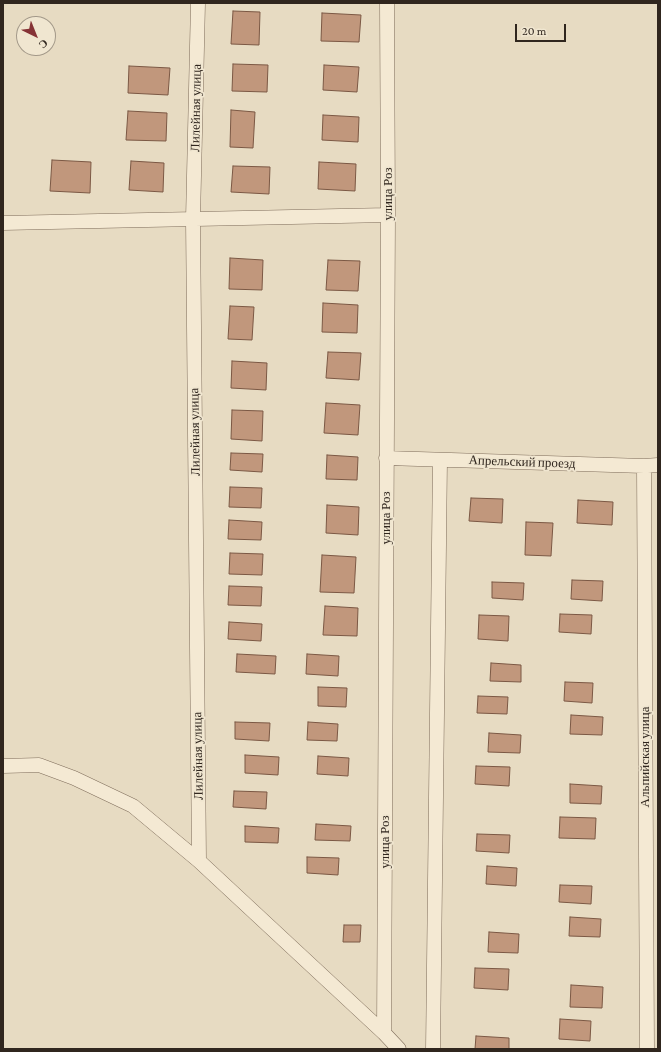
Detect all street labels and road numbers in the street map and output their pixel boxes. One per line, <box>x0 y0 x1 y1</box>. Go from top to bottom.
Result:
street label: Лилейная улица <box>187 64 205 152</box>
street label: улица Роз <box>380 167 396 221</box>
street label: Лилейная улица <box>186 388 204 476</box>
street label: Апрельский проезд <box>468 452 576 472</box>
street label: улица Роз <box>378 491 394 545</box>
street label: Альпийская улица <box>637 707 653 807</box>
street label: Лилейная улица <box>189 712 207 800</box>
street label: улица Роз <box>377 815 393 869</box>

